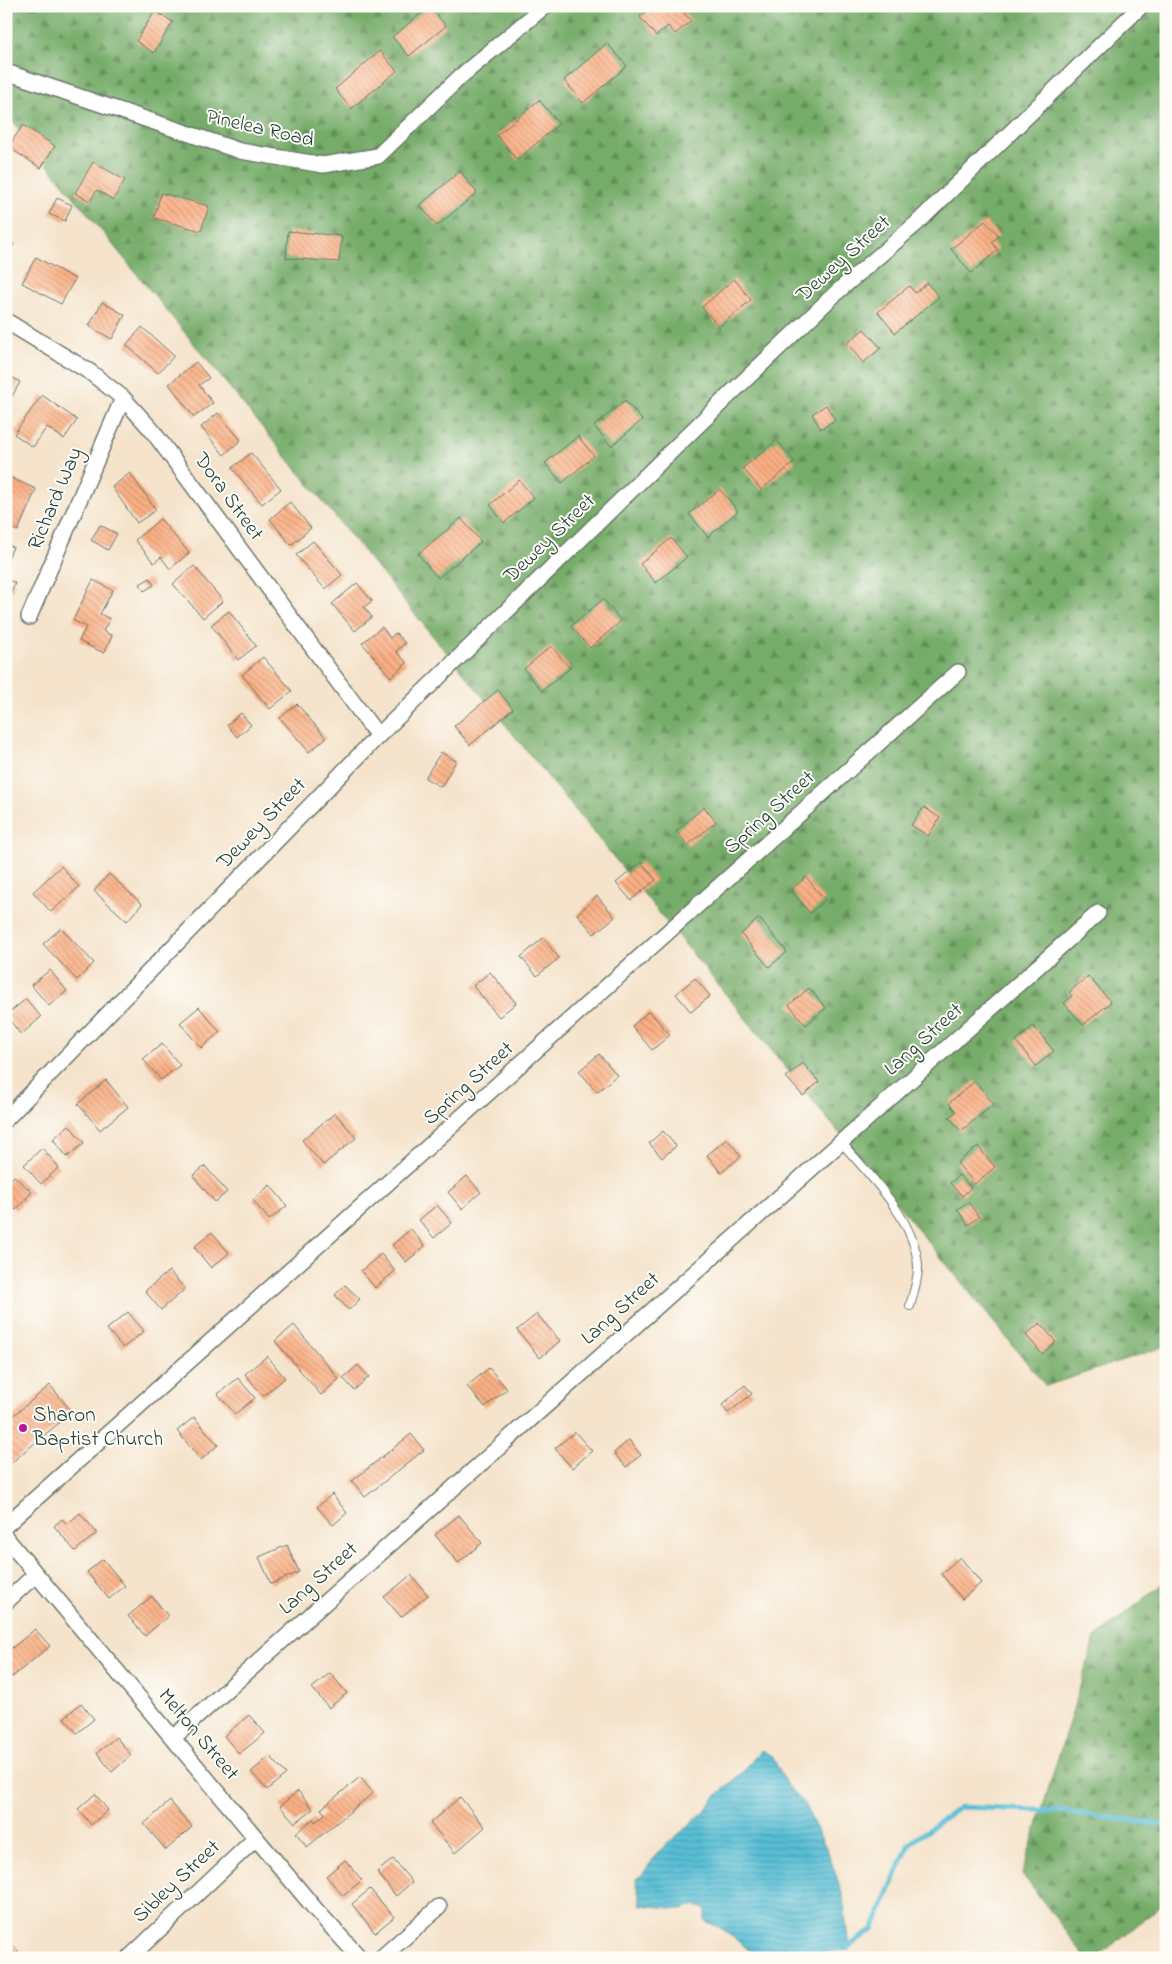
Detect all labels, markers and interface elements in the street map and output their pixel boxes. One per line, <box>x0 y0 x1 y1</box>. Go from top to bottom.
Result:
street label: Pinelea Road <box>203 102 317 156</box>
street label: Dewey Street <box>789 208 899 312</box>
street label: Richard Way <box>21 443 93 556</box>
street label: Dora Street <box>185 446 270 547</box>
street label: Dewey Street <box>496 487 604 593</box>
street label: Spring Street <box>718 764 823 863</box>
street label: Dewey Street <box>210 771 315 879</box>
street label: Lang Street <box>878 996 971 1085</box>
street label: Spring Street <box>417 1035 522 1134</box>
street label: Lang Street <box>575 1265 668 1354</box>
place label: Sharon Baptist Church <box>32 1401 163 1455</box>
marker: Sharon Baptist Church <box>17 1422 29 1434</box>
street label: Lang Street <box>273 1535 366 1624</box>
street label: Melton Street <box>150 1682 246 1788</box>
street label: Sibley Street <box>126 1833 229 1932</box>

